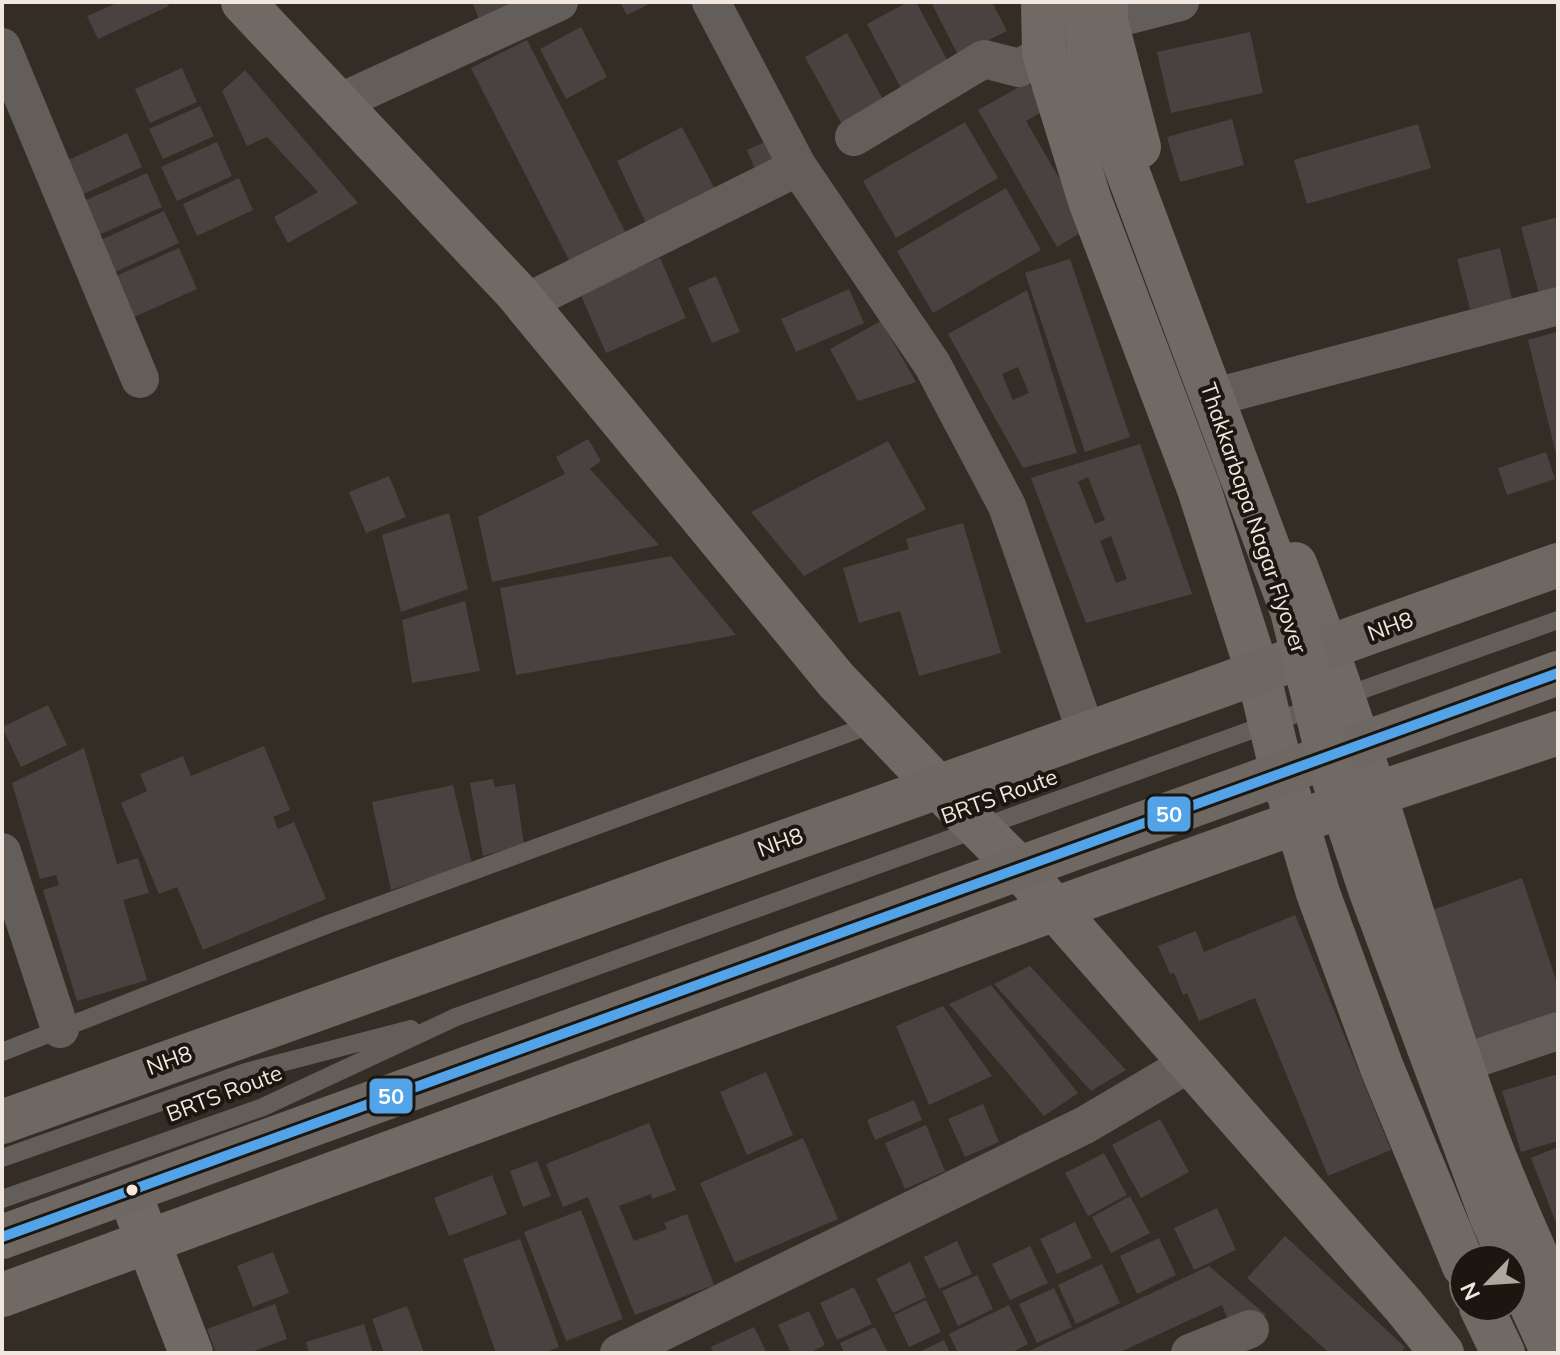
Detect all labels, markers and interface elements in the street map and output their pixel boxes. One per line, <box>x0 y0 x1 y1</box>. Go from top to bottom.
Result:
street label: Thakkarbapa Nagar Flyover <box>1194 379 1314 657</box>
street label: NH8 <box>1363 605 1417 647</box>
street label: BRTS Route <box>937 762 1061 830</box>
line badge: 50 <box>1146 795 1192 833</box>
text: 50 <box>1156 800 1182 828</box>
street label: NH8 <box>753 821 807 863</box>
street label: NH8 <box>142 1039 196 1081</box>
street label: BRTS Route <box>162 1058 286 1128</box>
line badge: 50 <box>368 1077 414 1115</box>
text: 50 <box>378 1082 404 1110</box>
unlabelled marker <box>124 1182 140 1198</box>
north arrow <box>1448 1243 1528 1323</box>
text: N <box>1454 1278 1486 1305</box>

